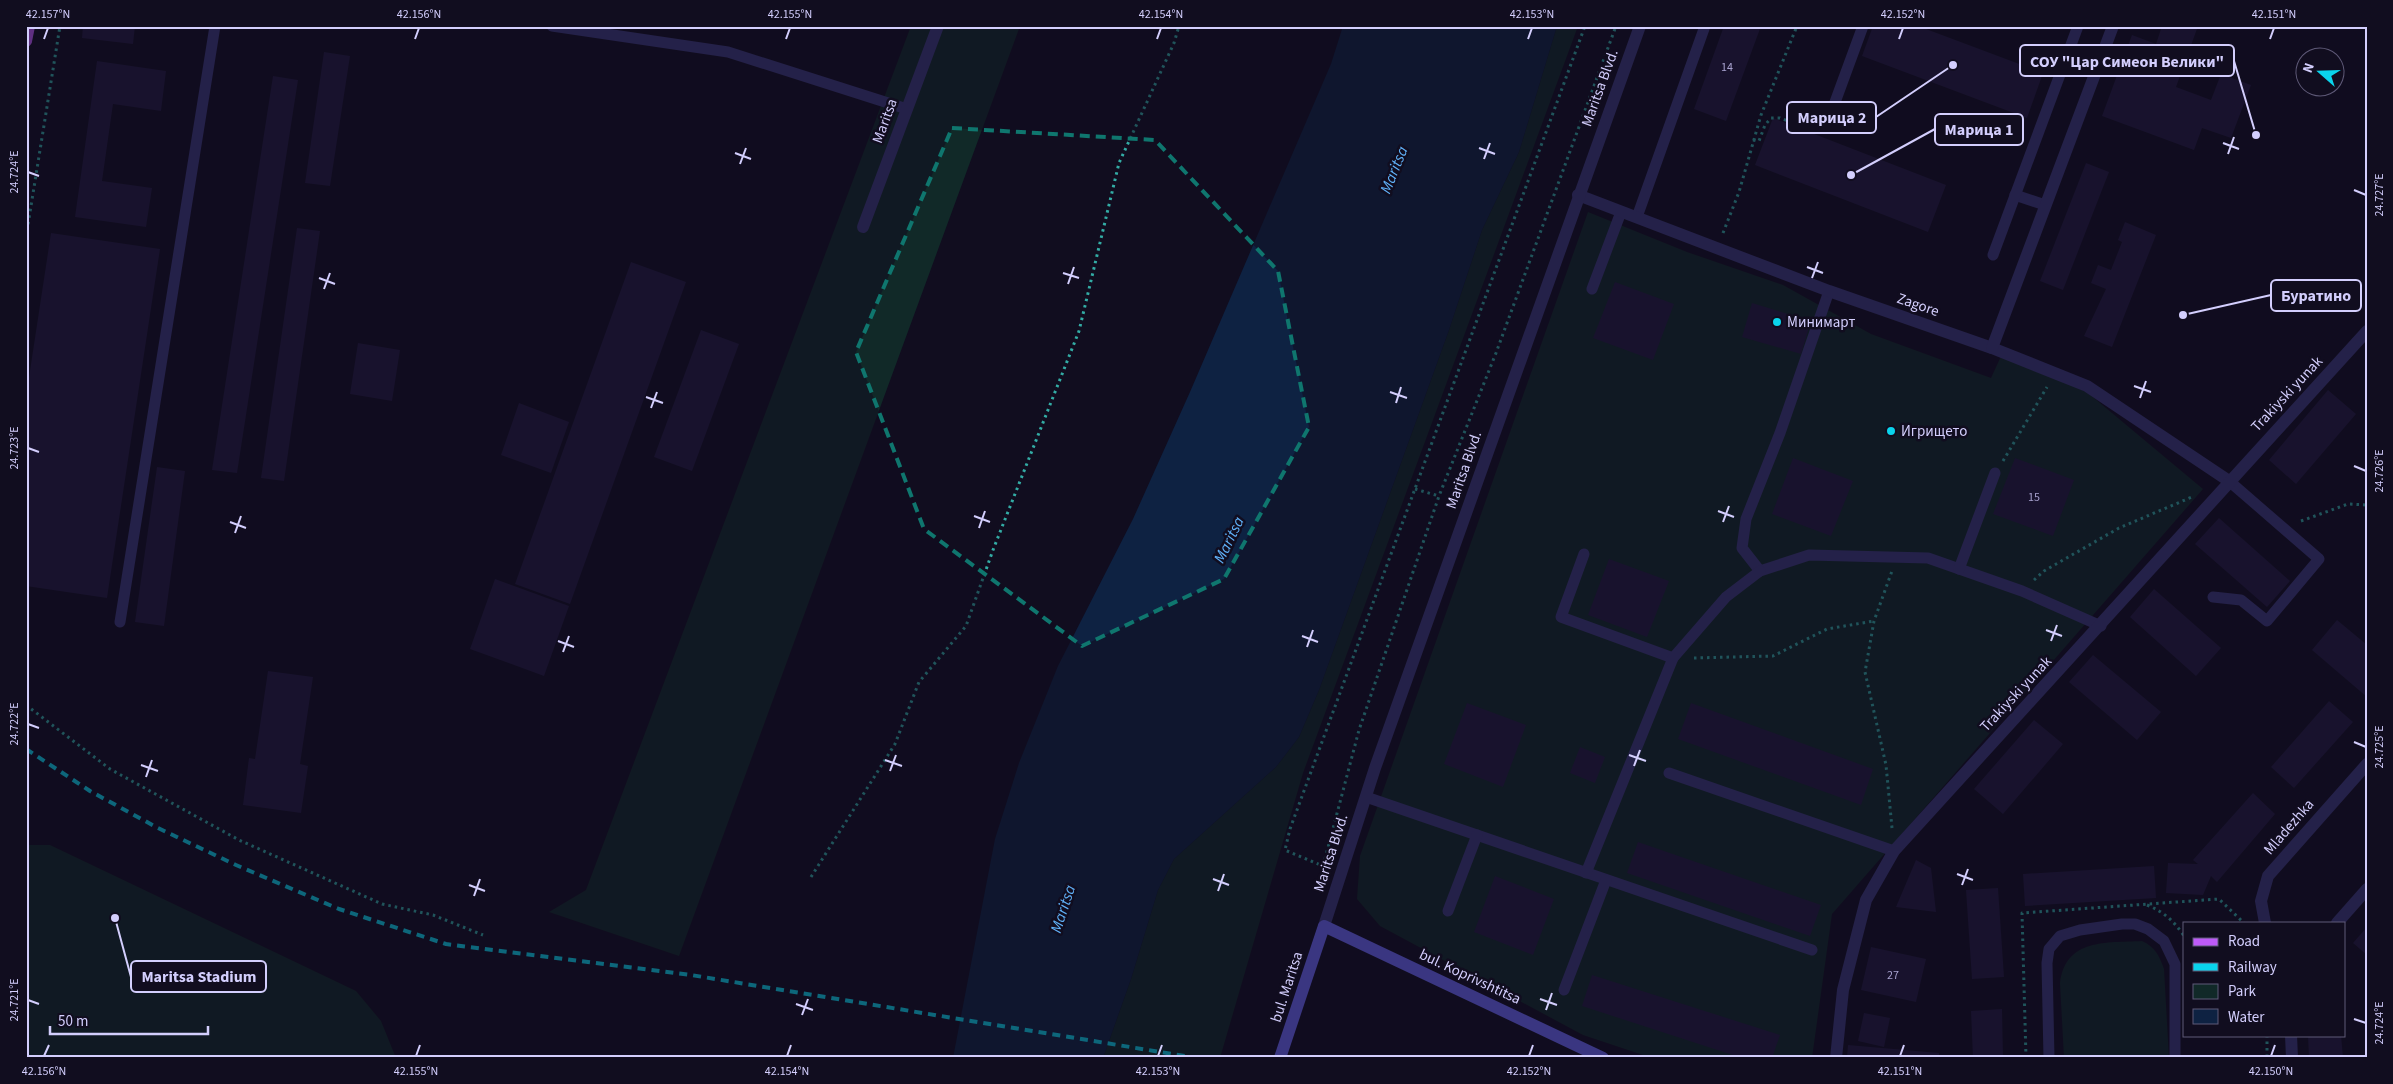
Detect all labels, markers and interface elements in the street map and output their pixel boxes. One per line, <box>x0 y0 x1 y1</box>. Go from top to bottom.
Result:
text: 42.157°N <box>26 6 70 23</box>
text: 42.156°N <box>397 6 441 23</box>
text: 42.155°N <box>768 6 812 23</box>
text: 42.154°N <box>1139 6 1183 23</box>
text: 42.153°N <box>1510 6 1554 23</box>
text: 42.152°N <box>1881 6 1925 23</box>
text: 42.151°N <box>2252 6 2296 23</box>
callout: СОУ "Цар Симеон Велики" <box>2020 45 2234 76</box>
street label: Maritsa Blvd. <box>1576 46 1624 130</box>
north arrow <box>2296 48 2346 98</box>
text: СОУ "Цар Симеон Велики" <box>2030 51 2224 73</box>
house number: 14 <box>1721 59 1733 76</box>
text: N <box>2298 60 2320 76</box>
street label: Maritsa <box>867 96 903 146</box>
callout: Марица 2 <box>1787 102 1876 133</box>
text: Марица 2 <box>1798 107 1866 129</box>
callout: Марица 1 <box>1935 114 2023 145</box>
text: Марица 1 <box>1945 119 2013 141</box>
water label: Maritsa <box>1375 143 1414 197</box>
text: 24.724°E <box>6 150 23 194</box>
text: 24.727°E <box>2371 173 2388 217</box>
callout: Буратино <box>2271 280 2361 311</box>
text: Буратино <box>2281 285 2351 307</box>
street label: Zagore <box>1894 288 1942 322</box>
place label: Минимарт <box>1787 312 1855 333</box>
marker: Минимарт <box>1771 316 1783 328</box>
street label: Trakiyski yunak <box>2246 351 2328 437</box>
place label: Игрището <box>1901 421 1967 442</box>
marker: Игрището <box>1885 425 1897 437</box>
text: 24.723°E <box>6 426 23 470</box>
street label: Maritsa Blvd. <box>1441 428 1487 512</box>
text: 24.726°E <box>2371 449 2388 493</box>
house number: 15 <box>2028 489 2040 506</box>
water label: Maritsa <box>1208 513 1250 567</box>
street label: Trakiyski yunak <box>1975 651 2057 737</box>
text: 24.722°E <box>6 702 23 746</box>
text: 24.725°E <box>2371 725 2388 769</box>
street label: Mladezhka <box>2259 795 2319 859</box>
street label: Maritsa Blvd. <box>1309 811 1353 895</box>
water label: Maritsa <box>1045 882 1081 936</box>
legend <box>2183 922 2346 1036</box>
text: Road <box>2228 931 2260 952</box>
street label: bul. Koprivshtitsa <box>1416 944 1524 1010</box>
street label: bul. Maritsa <box>1266 949 1308 1025</box>
text: Railway <box>2228 957 2277 978</box>
callout: Maritsa Stadium <box>131 961 266 992</box>
text: Maritsa Stadium <box>141 966 257 988</box>
house number: 27 <box>1887 967 1899 984</box>
text: 24.721°E <box>6 978 23 1022</box>
text: Park <box>2228 981 2257 1002</box>
text: 24.724°E <box>2371 1001 2388 1045</box>
scale bar <box>50 1004 208 1036</box>
text: Water <box>2228 1007 2265 1028</box>
text: 50 m <box>58 1011 88 1032</box>
text: 42.156°N <box>22 1063 66 1080</box>
text: 42.155°N <box>394 1063 438 1080</box>
text: 42.154°N <box>765 1063 809 1080</box>
text: 42.153°N <box>1136 1063 1180 1080</box>
text: 42.152°N <box>1507 1063 1551 1080</box>
text: 42.151°N <box>1878 1063 1922 1080</box>
text: 42.150°N <box>2249 1063 2293 1080</box>

